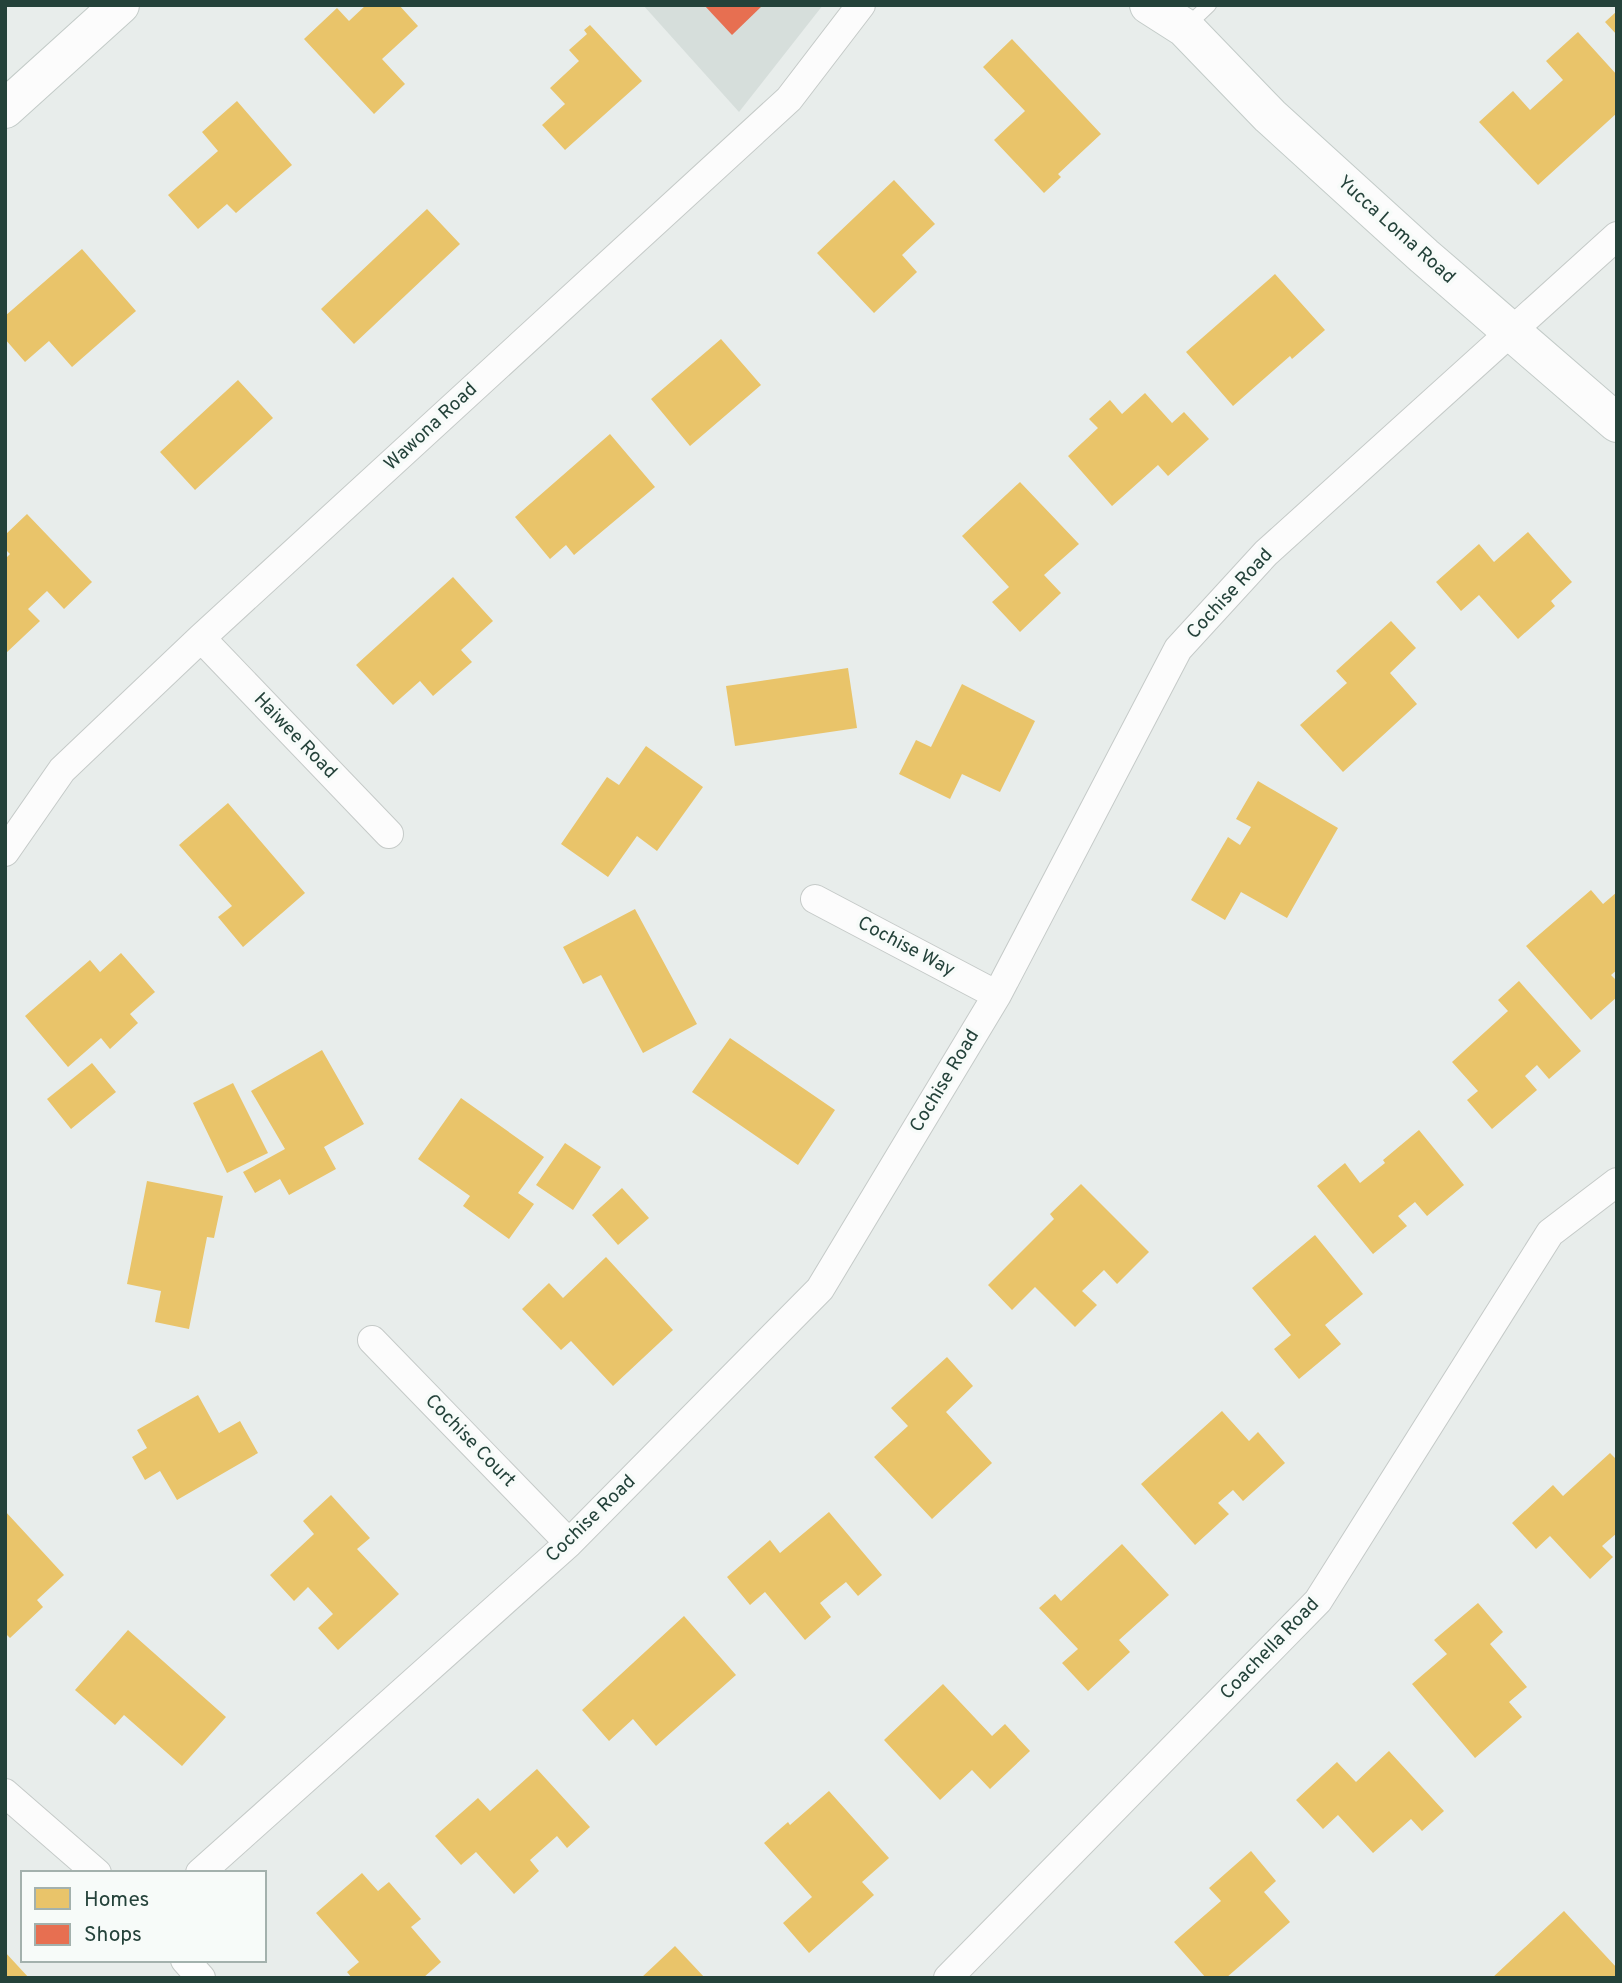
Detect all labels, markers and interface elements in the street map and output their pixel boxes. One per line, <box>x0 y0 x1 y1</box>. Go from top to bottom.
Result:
street label: Yucca Loma Road <box>1332 171 1460 289</box>
street label: Wawona Road <box>380 378 482 476</box>
street label: Cochise Road <box>1182 544 1278 644</box>
street label: Haiwee Road <box>248 688 342 784</box>
street label: Cochise Way <box>853 911 959 983</box>
street label: Cochise Road <box>905 1025 985 1137</box>
street label: Cochise Court <box>420 1389 520 1493</box>
street label: Cochise Road <box>541 1470 641 1568</box>
street label: Coachella Road <box>1215 1593 1325 1705</box>
legend <box>21 1871 266 1962</box>
text: Homes <box>84 1887 149 1914</box>
text: Shops <box>84 1922 142 1949</box>

